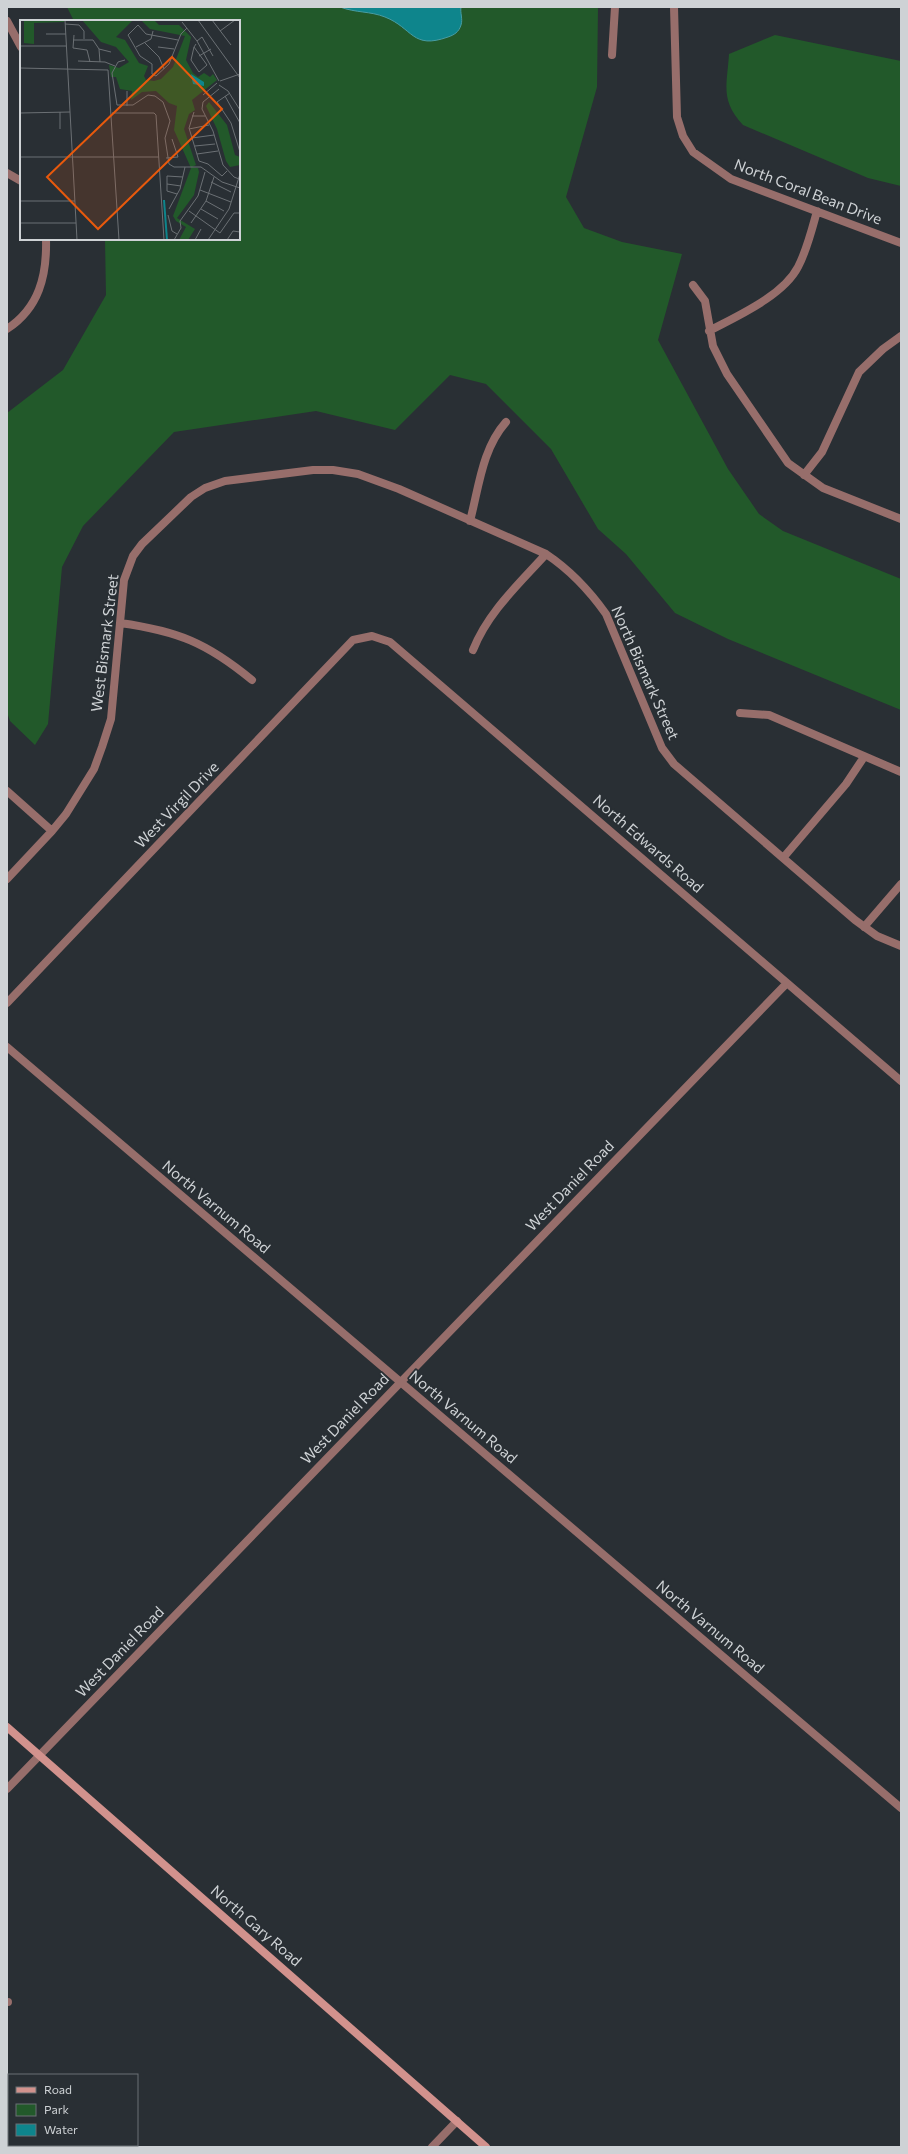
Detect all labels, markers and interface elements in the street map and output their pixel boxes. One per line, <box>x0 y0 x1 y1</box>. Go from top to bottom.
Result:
inset map <box>20 20 240 240</box>
street label: North Coral Bean Drive <box>732 155 885 228</box>
street label: West Bismark Street <box>87 573 121 713</box>
street label: North Bismark Street <box>608 603 684 742</box>
street label: West Virgil Drive <box>131 757 222 851</box>
street label: North Edwards Road <box>590 790 707 896</box>
street label: West Daniel Road <box>521 1136 617 1234</box>
street label: North Varnum Road <box>159 1156 274 1257</box>
street label: North Varnum Road <box>406 1366 521 1467</box>
street label: West Daniel Road <box>296 1369 392 1467</box>
street label: North Varnum Road <box>653 1576 768 1677</box>
street label: West Daniel Road <box>71 1602 167 1700</box>
street label: North Gary Road <box>208 1881 306 1970</box>
legend <box>8 2074 138 2146</box>
text: Road <box>44 2082 72 2096</box>
text: Park <box>44 2102 70 2116</box>
text: Water <box>44 2122 78 2136</box>

